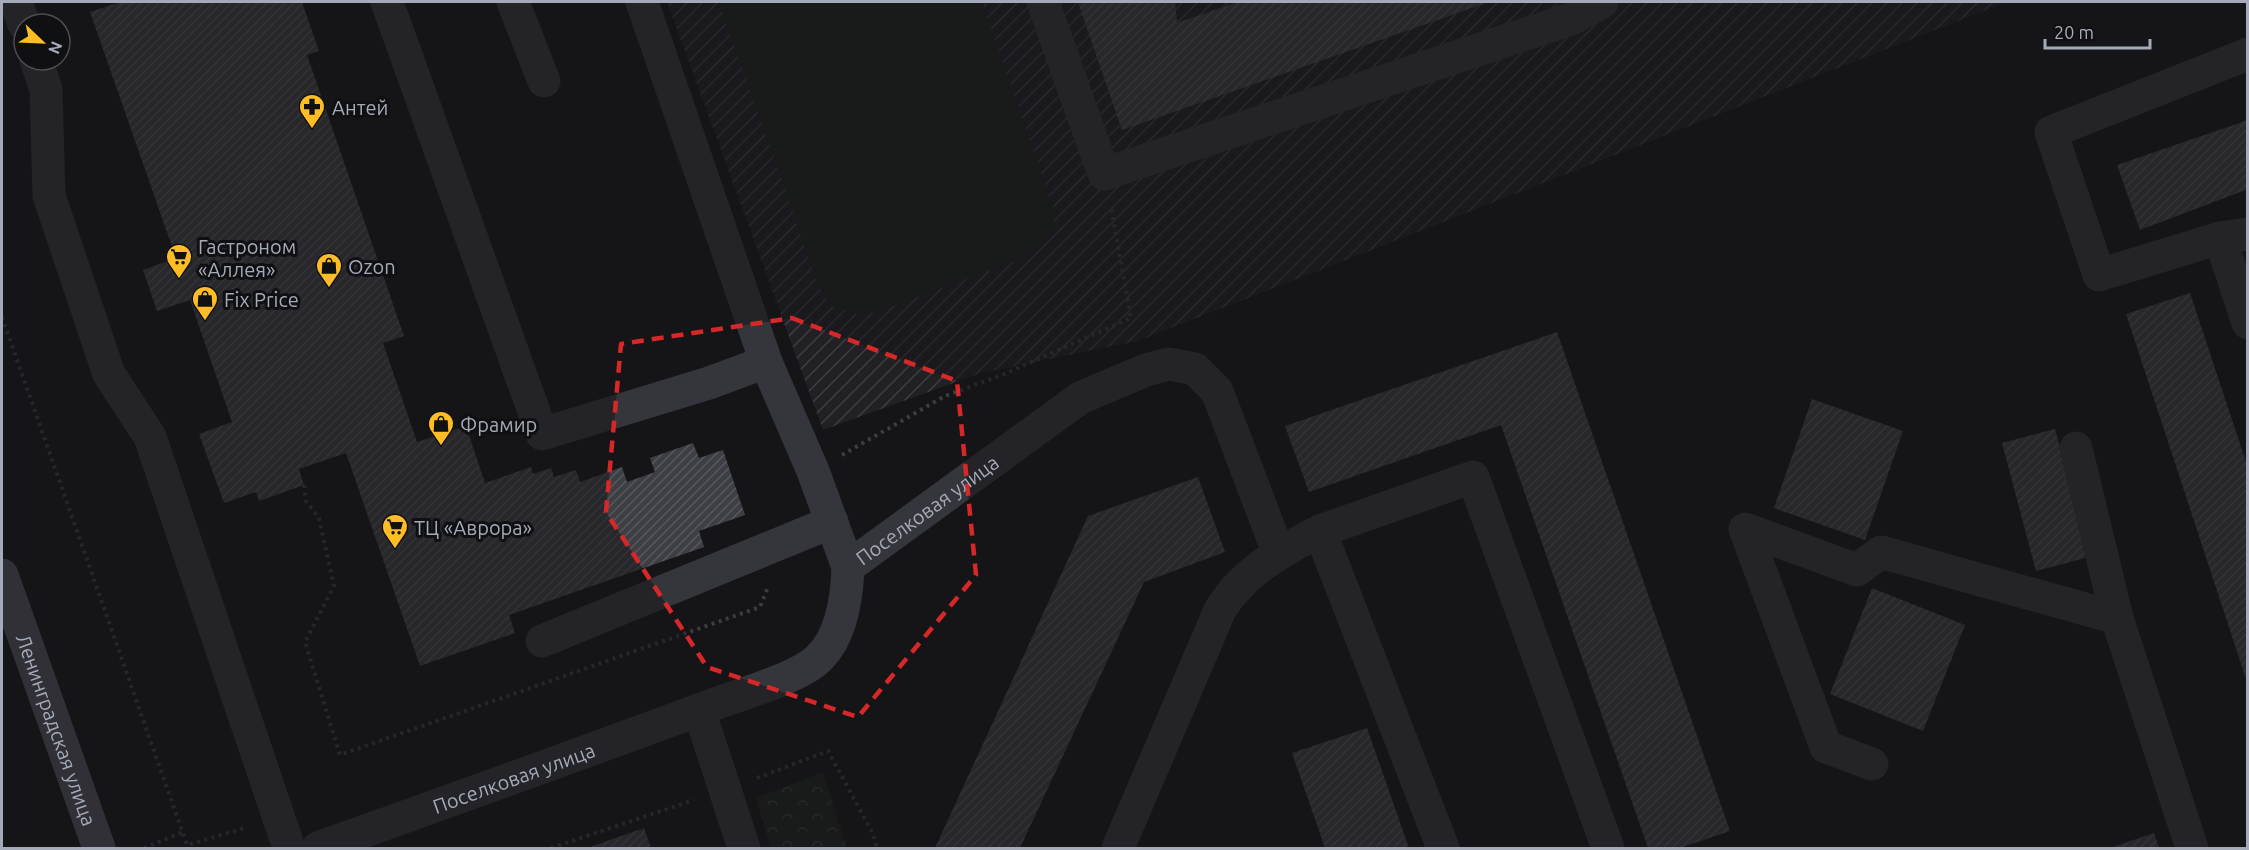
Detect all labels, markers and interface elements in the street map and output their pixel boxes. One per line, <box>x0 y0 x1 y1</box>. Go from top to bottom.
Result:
north arrow <box>12 12 72 72</box>
scale bar <box>2045 12 2150 50</box>
text: 20 m <box>2054 22 2094 42</box>
text: N <box>45 39 66 57</box>
pharmacy icon: Антей <box>297 92 327 130</box>
place label: Антей <box>332 96 388 119</box>
place label: Гастроном «Аллея» <box>198 235 296 281</box>
supermarket icon: Гастроном «Аллея» <box>164 242 194 280</box>
shop icon: Ozon <box>314 251 344 289</box>
place label: Ozon <box>348 255 396 278</box>
shop icon: Fix Price <box>190 284 220 322</box>
place label: Fix Price <box>224 288 299 311</box>
shop icon: Фрамир <box>426 409 456 447</box>
place label: Фрамир <box>460 413 537 436</box>
street label: Поселковая улица <box>851 450 1003 569</box>
supermarket icon: ТЦ «Аврора» <box>380 512 410 550</box>
place label: ТЦ «Аврора» <box>414 516 532 539</box>
street label: Ленинградская улица <box>12 631 102 829</box>
street label: Поселковая улица <box>429 738 598 817</box>

